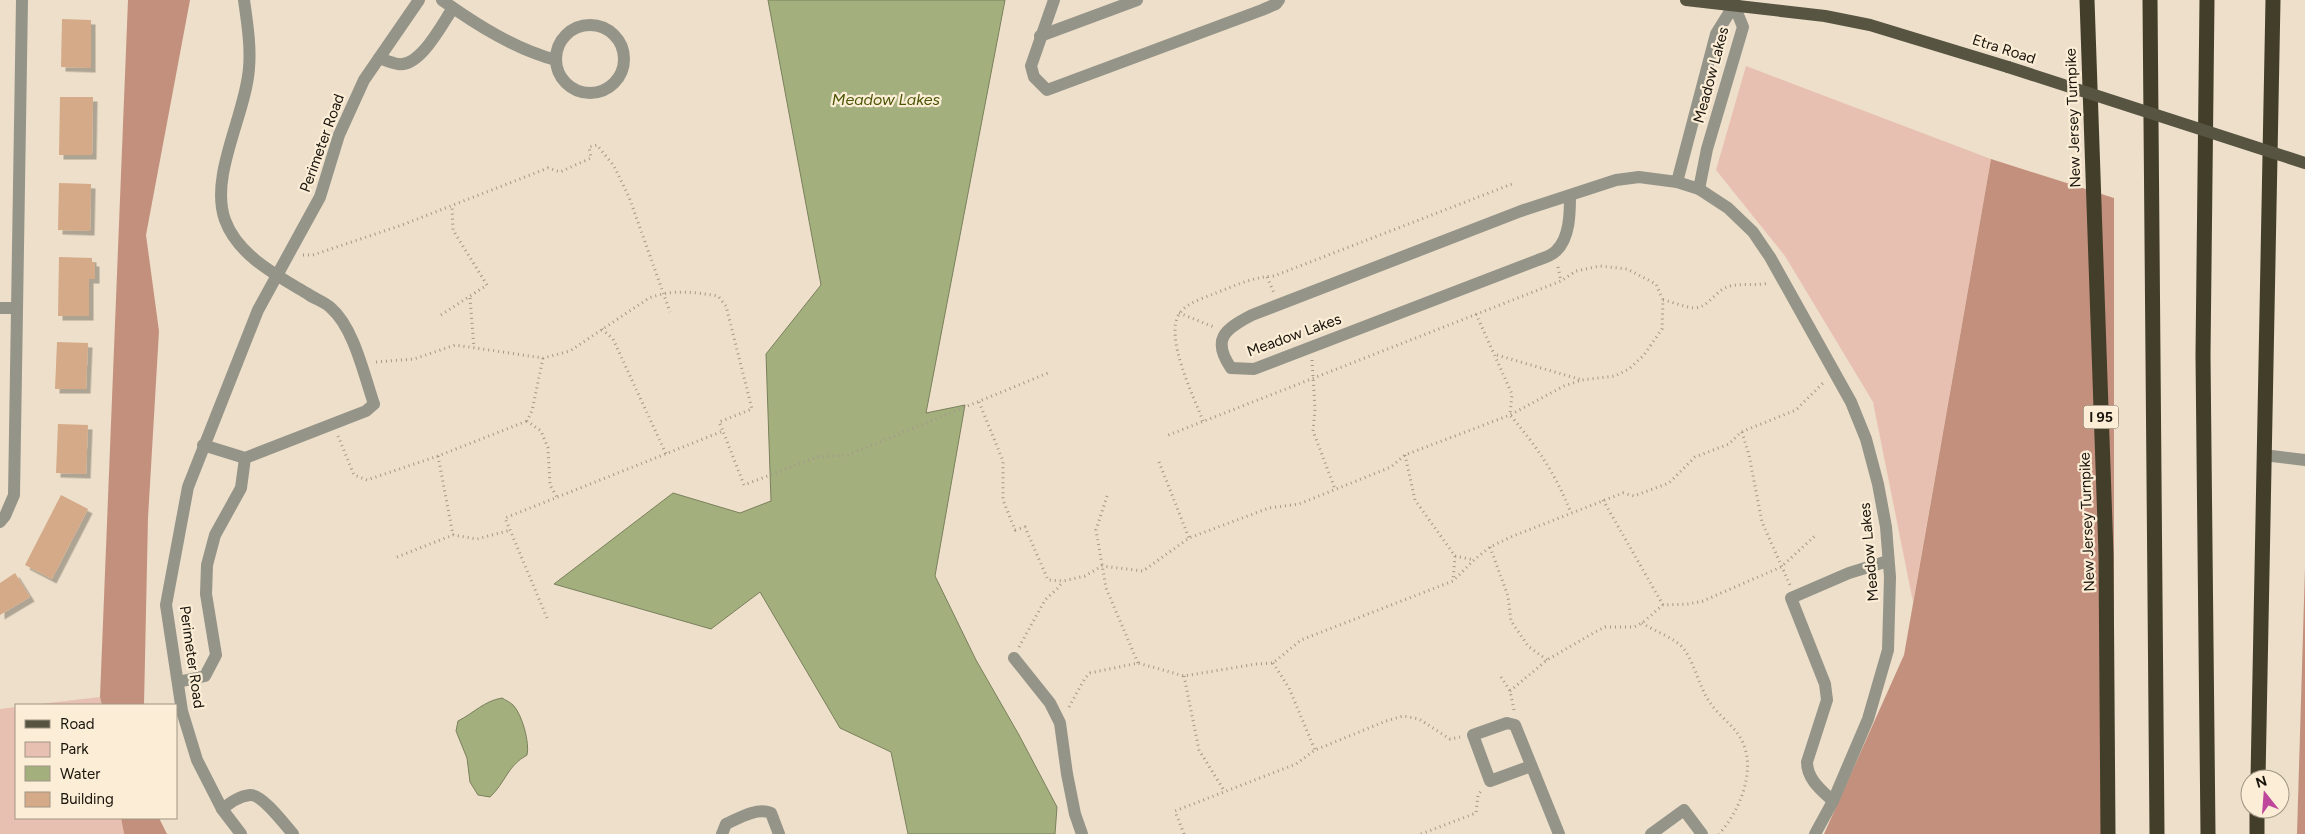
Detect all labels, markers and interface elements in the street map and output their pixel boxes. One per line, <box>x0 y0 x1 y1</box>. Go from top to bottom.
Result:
street label: Meadow Lakes <box>1689 25 1733 125</box>
street label: Etra Road <box>1970 30 2038 68</box>
street label: New Jersey Turnpike <box>2062 48 2084 188</box>
water label: Meadow Lakes <box>832 90 941 109</box>
street label: Perimeter Road <box>296 91 348 195</box>
street label: Meadow Lakes <box>1244 310 1344 360</box>
road number: I 95 <box>2084 406 2118 428</box>
street label: New Jersey Turnpike <box>2076 452 2098 592</box>
street label: Meadow Lakes <box>1856 502 1882 602</box>
street label: Perimeter Road <box>176 605 208 709</box>
legend <box>15 704 178 819</box>
text: Road <box>60 715 95 733</box>
text: Park <box>60 740 89 758</box>
text: Water <box>60 765 100 783</box>
north arrow <box>2240 769 2290 819</box>
text: N <box>2254 772 2269 792</box>
text: Building <box>60 790 114 808</box>

